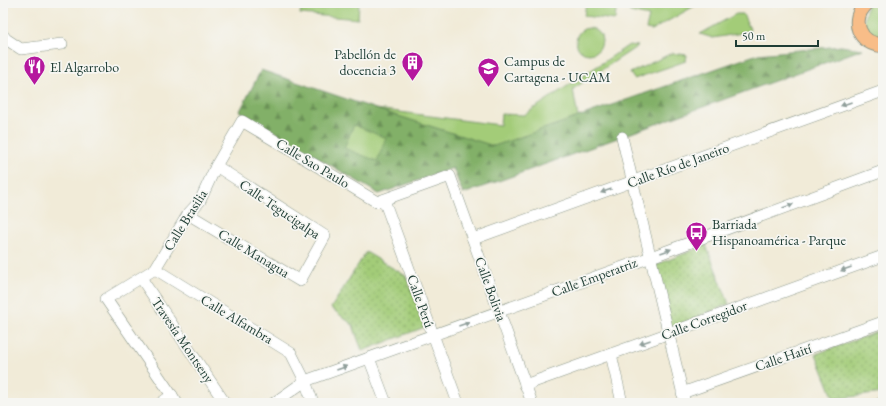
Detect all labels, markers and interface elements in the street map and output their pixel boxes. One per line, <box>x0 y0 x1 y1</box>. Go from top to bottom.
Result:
scale bar <box>736 22 818 48</box>
text: 50 m <box>742 28 766 44</box>
place label: Pabellón de docencia 3 <box>334 45 397 79</box>
building icon: Pabellón de docencia 3 <box>399 49 425 82</box>
place label: Campus de Cartagena - UCAM <box>504 52 611 86</box>
restaurant icon: El Algarrobo <box>21 54 47 87</box>
school or university icon: Campus de Cartagena - UCAM <box>475 56 501 89</box>
place label: El Algarrobo <box>50 58 119 76</box>
one-way arrow <box>840 102 852 108</box>
street label: Calle Sao Paulo <box>273 134 353 192</box>
street label: Calle Río de Janeiro <box>625 138 732 192</box>
street label: Calle Tegucigalpa <box>236 175 324 243</box>
street label: Calle Brasilia <box>159 185 211 254</box>
one-way arrow <box>599 189 611 195</box>
one-way arrow <box>782 203 794 209</box>
place label: Barriada Hispanoamérica - Parque <box>712 215 846 249</box>
bus stop icon: Barriada Hispanoamérica - Parque <box>684 219 710 252</box>
street label: Calle Managua <box>215 225 293 282</box>
one-way arrow <box>660 248 672 254</box>
street label: Calle Emperatriz <box>549 253 640 301</box>
street label: Calle Bolivia <box>471 254 511 324</box>
one-way arrow <box>840 266 852 272</box>
street label: Calle Perú <box>403 272 439 331</box>
street label: Calle Alfambra <box>197 290 277 348</box>
street label: Travesía Montseny <box>148 294 219 387</box>
street label: Calle Corregidor <box>658 296 750 344</box>
one-way arrow <box>459 320 471 326</box>
one-way arrow <box>639 339 651 345</box>
street label: Calle Haití <box>752 339 814 375</box>
one-way arrow <box>336 364 348 370</box>

